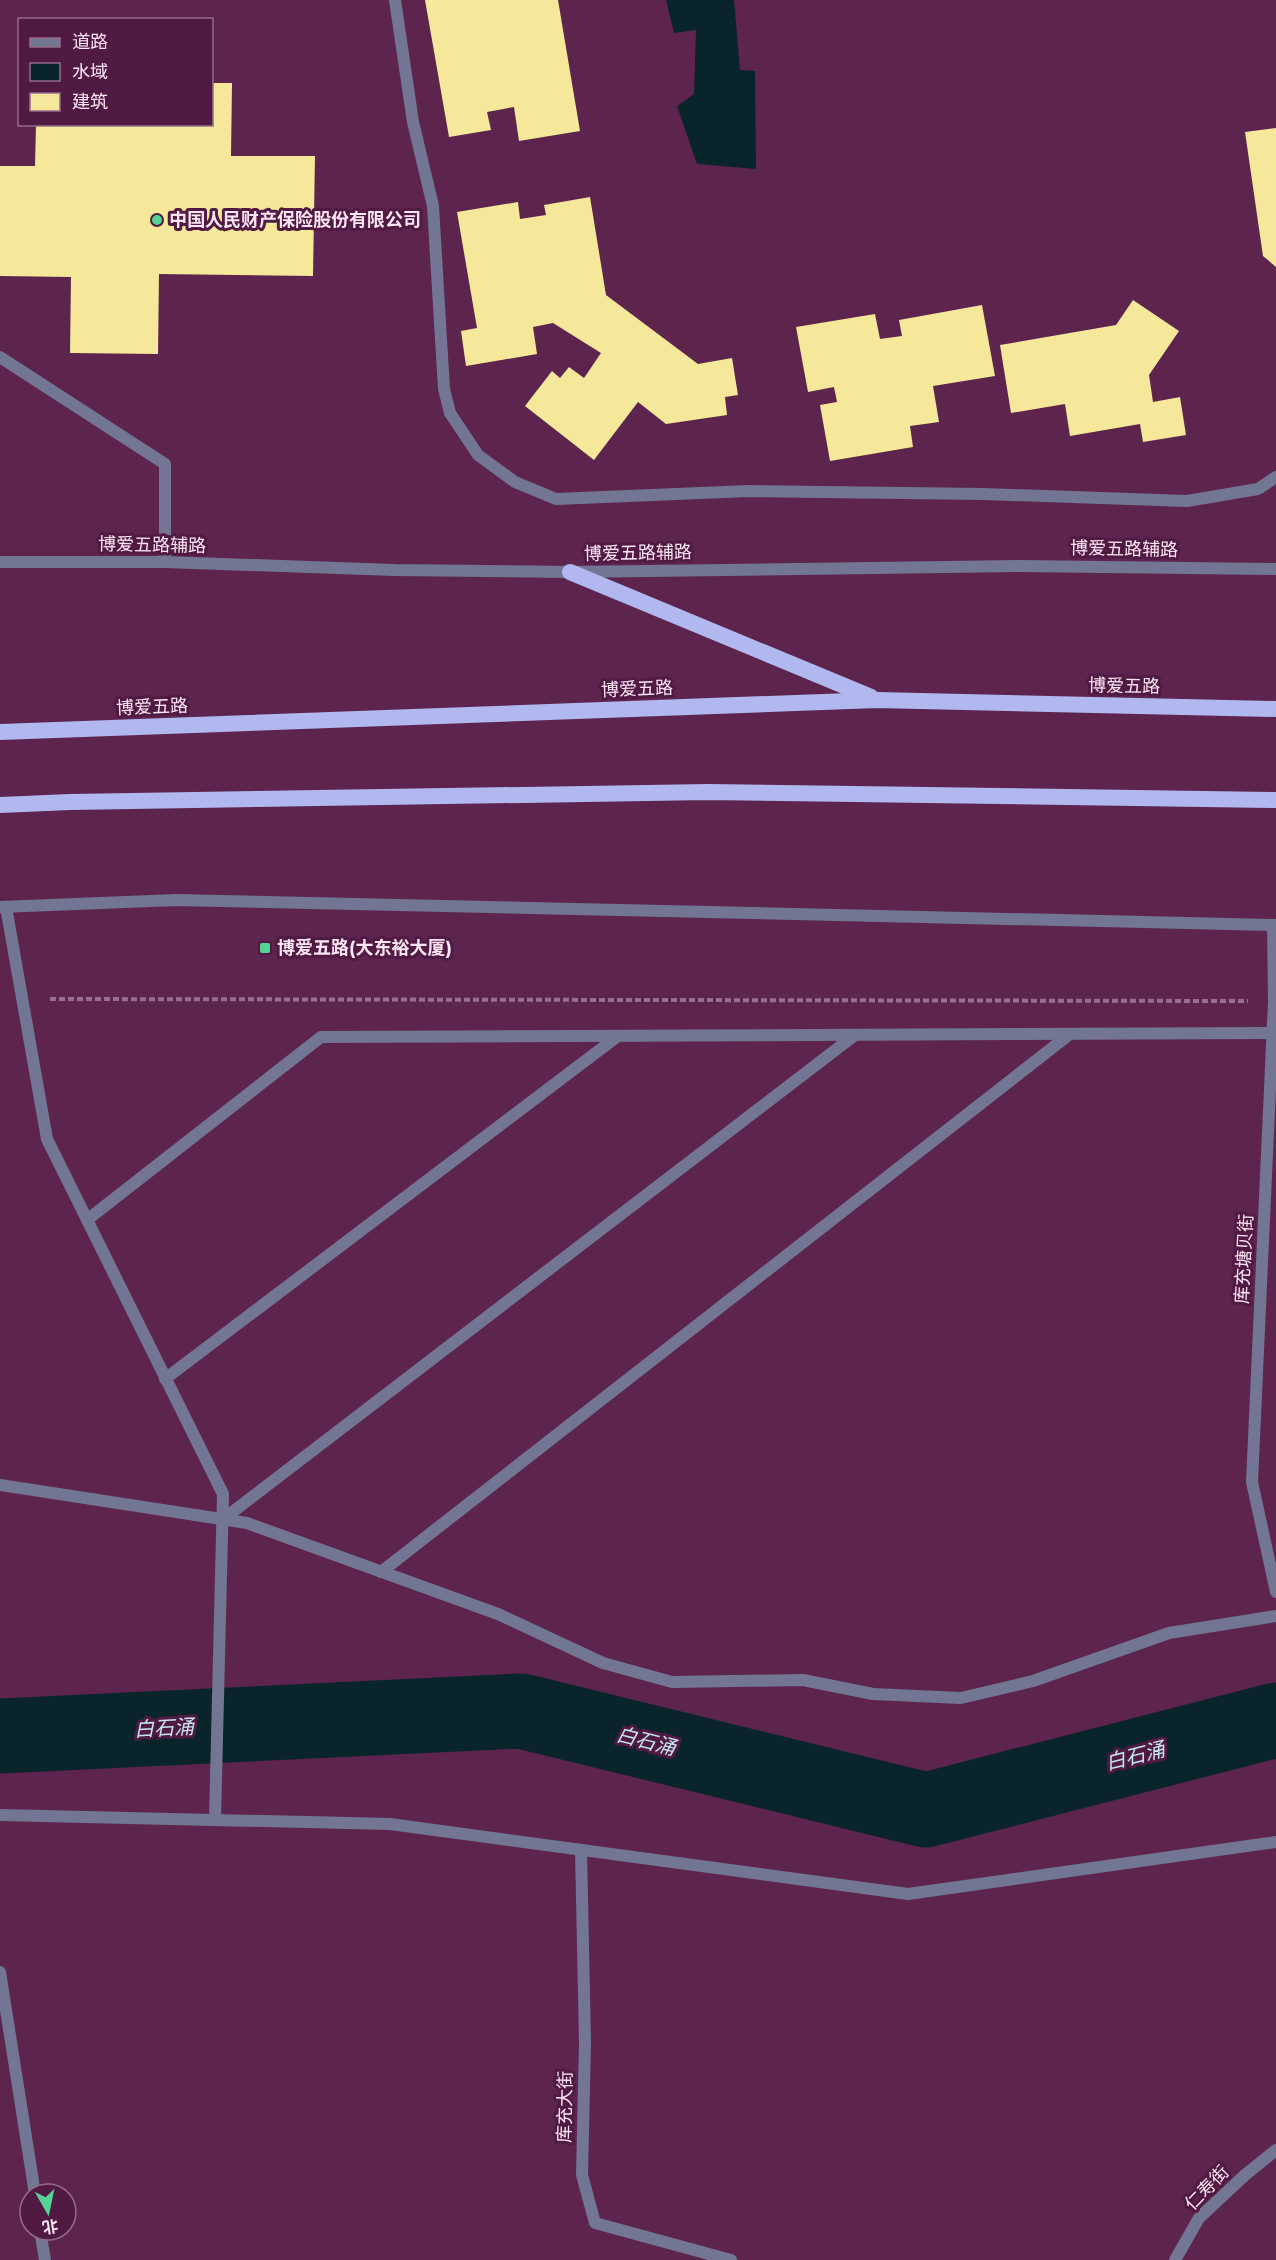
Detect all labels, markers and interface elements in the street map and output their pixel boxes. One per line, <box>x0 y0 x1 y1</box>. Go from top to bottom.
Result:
legend <box>18 18 213 126</box>
text: 道路 <box>72 31 108 53</box>
text: 水域 <box>72 61 108 83</box>
text: 建筑 <box>72 91 108 113</box>
place label: 中国人民财产保险股份有限公司 <box>169 209 421 231</box>
marker: 中国人民财产保险股份有限公司 <box>150 213 164 227</box>
street label: 博爱五路辅路 <box>98 533 206 557</box>
street label: 博爱五路辅路 <box>1070 537 1178 561</box>
street label: 博爱五路辅路 <box>584 541 692 565</box>
street label: 博爱五路 <box>1088 674 1160 698</box>
street label: 博爱五路 <box>601 677 673 701</box>
street label: 博爱五路 <box>116 695 188 719</box>
place label: 博爱五路(大东裕大厦) <box>277 937 452 959</box>
marker: 博爱五路(大东裕大厦) <box>258 941 272 955</box>
street label: 库充塘贝街 <box>1231 1213 1257 1305</box>
water label: 白石涌 <box>133 1714 197 1742</box>
water label: 白石涌 <box>614 1722 680 1760</box>
water label: 白石涌 <box>1103 1737 1169 1775</box>
street label: 库充大街 <box>553 2071 577 2143</box>
street label: 仁寿街 <box>1180 2161 1234 2215</box>
north arrow <box>18 2182 78 2242</box>
text: 北 <box>41 2216 60 2237</box>

